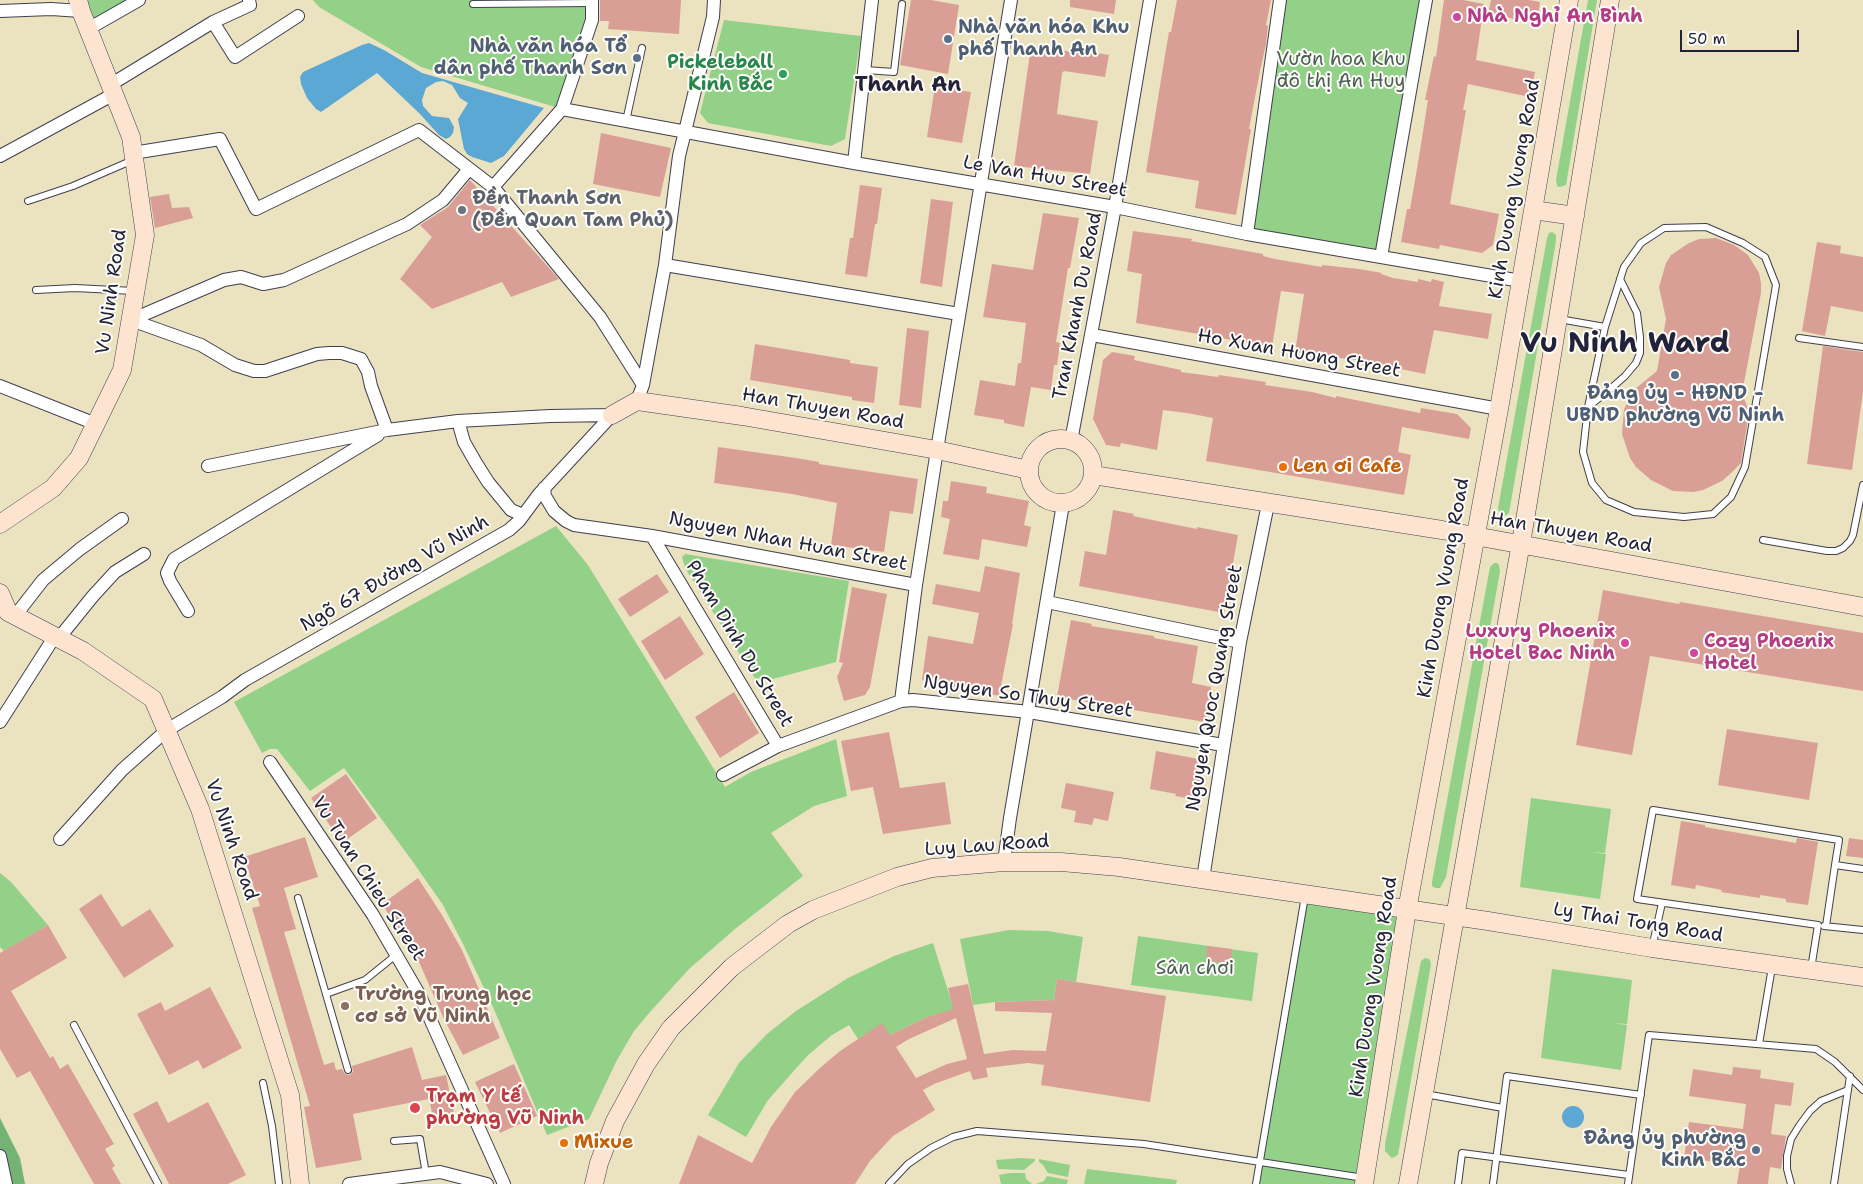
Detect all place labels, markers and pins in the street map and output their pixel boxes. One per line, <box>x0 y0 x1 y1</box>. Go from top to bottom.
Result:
place label: Nhà Nghỉ An Bình <box>1467 6 1643 28</box>
marker: Nhà Nghỉ An Bình <box>1451 11 1463 23</box>
place label: Nhà văn hóa Khu phố Thanh An <box>958 17 1129 61</box>
marker: Nhà văn hóa Khu phố Thanh An <box>942 33 954 45</box>
place label: Nhà văn hóa Tổ dân phố Thanh Sơn <box>434 36 627 80</box>
marker: Nhà văn hóa Tổ dân phố Thanh Sơn <box>631 52 643 64</box>
place label: Pickeleball Kinh Bắc <box>667 52 773 96</box>
marker: Pickeleball Kinh Bắc <box>777 68 789 80</box>
place label: Đền Thanh Sơn (Đền Quan Tam Phủ) <box>472 188 674 232</box>
marker: Đền Thanh Sơn (Đền Quan Tam Phủ) <box>456 204 468 216</box>
marker: Đảng ủy - HĐND - UBND phường Vũ Ninh <box>1669 369 1681 381</box>
place label: Đảng ủy - HĐND - UBND phường Vũ Ninh <box>1566 383 1784 427</box>
place label: Len ơi Cafe <box>1293 456 1402 478</box>
marker: Len ơi Cafe <box>1277 461 1289 473</box>
place label: Luxury Phoenix Hotel Bac Ninh <box>1465 621 1615 665</box>
place label: Cozy Phoenix Hotel <box>1704 631 1834 675</box>
marker: Luxury Phoenix Hotel Bac Ninh <box>1619 637 1631 649</box>
marker: Cozy Phoenix Hotel <box>1688 647 1700 659</box>
place label: Trường Trung học cơ sở Vũ Ninh <box>355 984 532 1028</box>
marker: Trường Trung học cơ sở Vũ Ninh <box>339 1000 351 1012</box>
place label: Trạm Y tế phường Vũ Ninh <box>426 1086 584 1130</box>
marker: Trạm Y tế phường Vũ Ninh <box>408 1101 422 1115</box>
place label: Đảng ủy phường Kinh Bắc <box>1583 1128 1746 1172</box>
place label: Mixue <box>574 1132 633 1154</box>
marker: Mixue <box>558 1137 570 1149</box>
marker: Đảng ủy phường Kinh Bắc <box>1750 1144 1762 1156</box>

